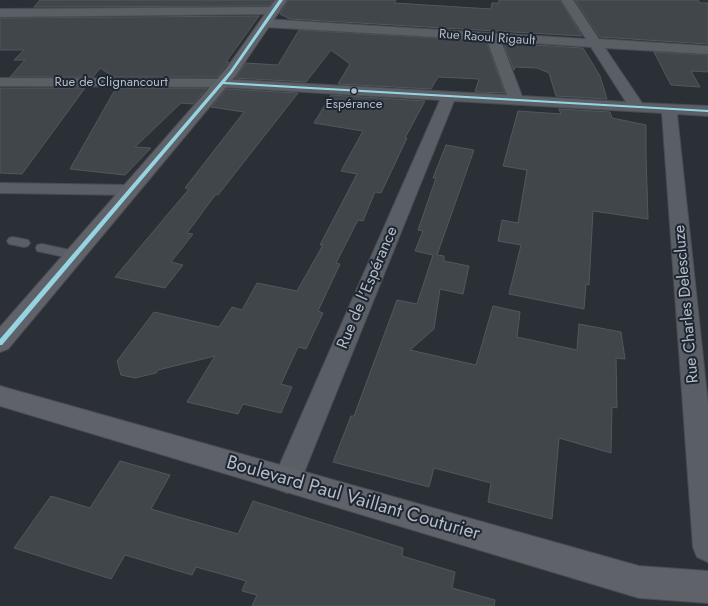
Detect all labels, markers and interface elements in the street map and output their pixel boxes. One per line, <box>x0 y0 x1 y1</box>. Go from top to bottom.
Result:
street label: Rue Raoul Rigault <box>438 27 536 49</box>
street label: Rue de Clignancourt <box>54 75 168 91</box>
marker: Espérance <box>349 86 359 96</box>
place label: Espérance <box>326 97 382 113</box>
street label: Rue de l'Espérance <box>334 224 402 352</box>
street label: Rue Charles Delescluze <box>671 224 703 384</box>
street label: Boulevard Paul Vaillant Couturier <box>224 452 482 546</box>

